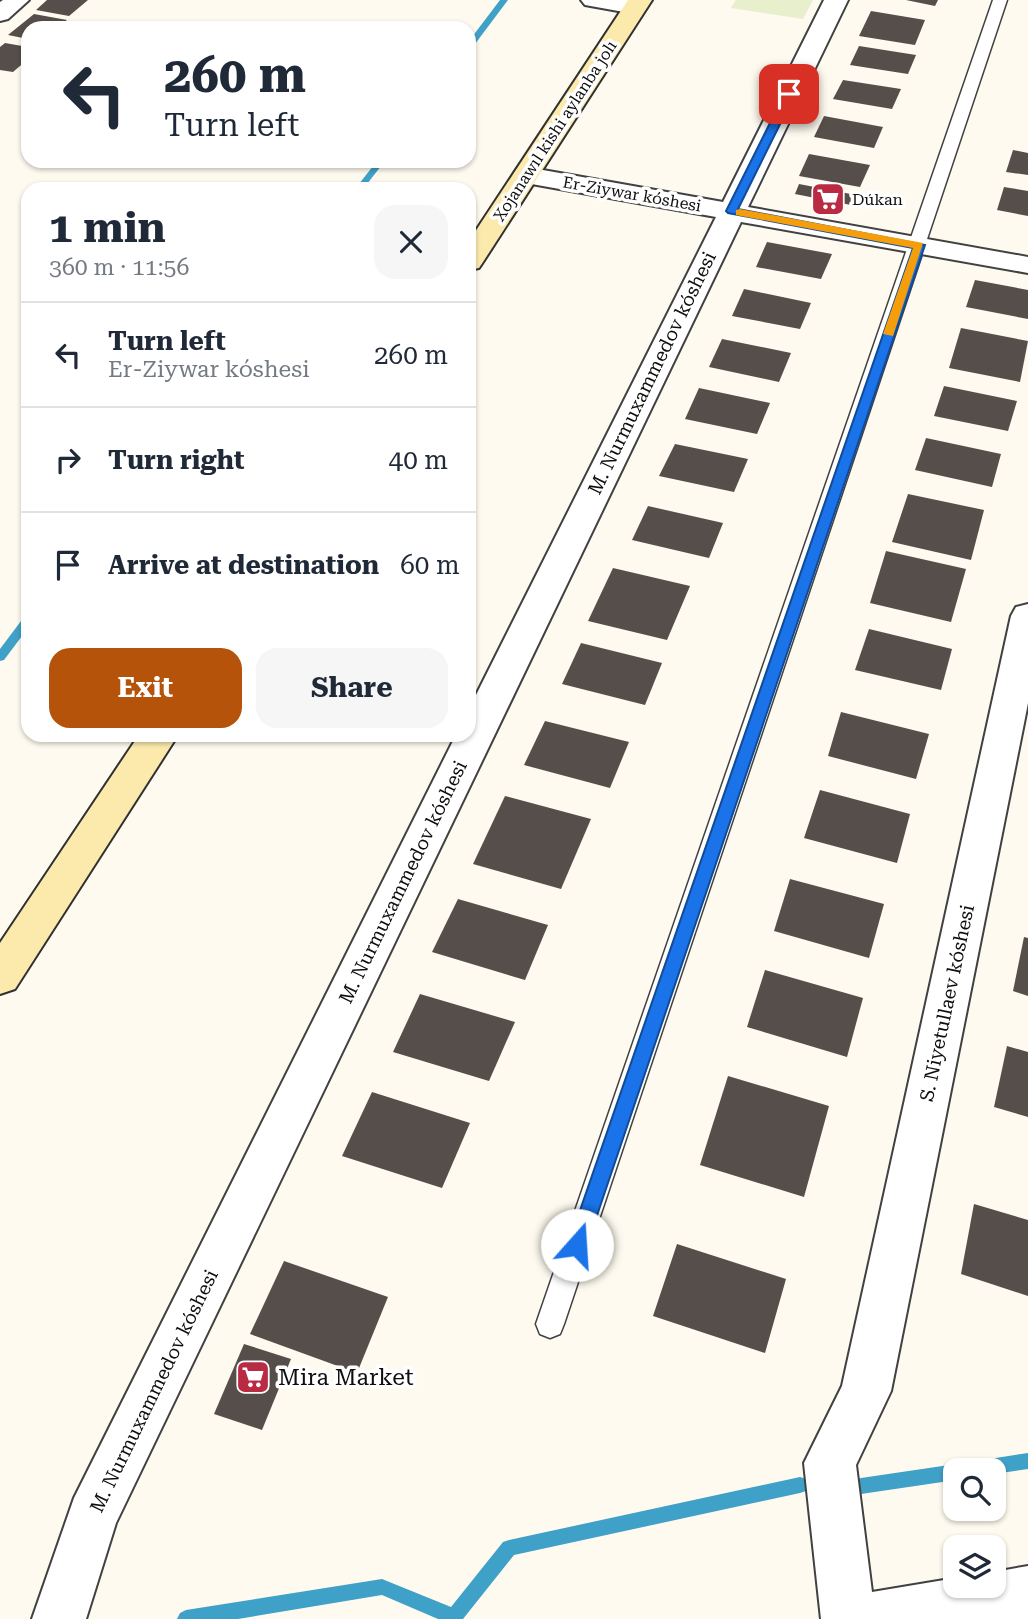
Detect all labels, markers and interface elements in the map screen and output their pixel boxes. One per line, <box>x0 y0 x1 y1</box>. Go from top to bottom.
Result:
street label: Xojanawıl kishi aylanba jolı <box>489 37 621 225</box>
text: 260 m <box>164 47 306 104</box>
icon: left <box>49 49 140 140</box>
pin <box>759 64 819 124</box>
icon: arrive <box>770 75 808 113</box>
text: Turn left <box>164 106 299 144</box>
street label: Er-Ziywar kóshesi <box>561 172 703 216</box>
supermarket icon: Dúkan <box>809 180 847 218</box>
place label: Dúkan <box>852 190 903 209</box>
text: 1 min <box>49 203 166 252</box>
button: close <box>374 205 448 279</box>
street label: M. Nurmuxammedov kóshesi <box>583 248 721 498</box>
text: 360 m · 11:56 <box>49 254 189 281</box>
text: Turn left <box>108 326 226 356</box>
icon: left <box>49 336 87 374</box>
text: 260 m <box>374 340 448 370</box>
text: Er-Ziywar kóshesi <box>108 356 309 383</box>
icon: right <box>49 441 87 479</box>
text: Turn right <box>108 445 244 475</box>
text: 40 m <box>389 445 448 475</box>
icon: arrive <box>49 546 87 584</box>
text: Arrive at destination <box>108 550 379 580</box>
text: 60 m <box>400 550 460 580</box>
button: Exit <box>49 648 242 728</box>
button: Share <box>256 648 448 728</box>
street label: M. Nurmuxammedov kóshesi <box>334 757 472 1007</box>
street label: S. Niyetullaev kóshesi <box>915 903 979 1103</box>
position arrow <box>540 1208 614 1282</box>
street label: M. Nurmuxammedov kóshesi <box>85 1266 223 1516</box>
supermarket icon: Mira Market <box>234 1358 272 1396</box>
place label: Mira Market <box>278 1364 414 1391</box>
map controls <box>943 1458 1006 1598</box>
button: search <box>943 1458 1006 1521</box>
button: layers <box>943 1535 1006 1598</box>

